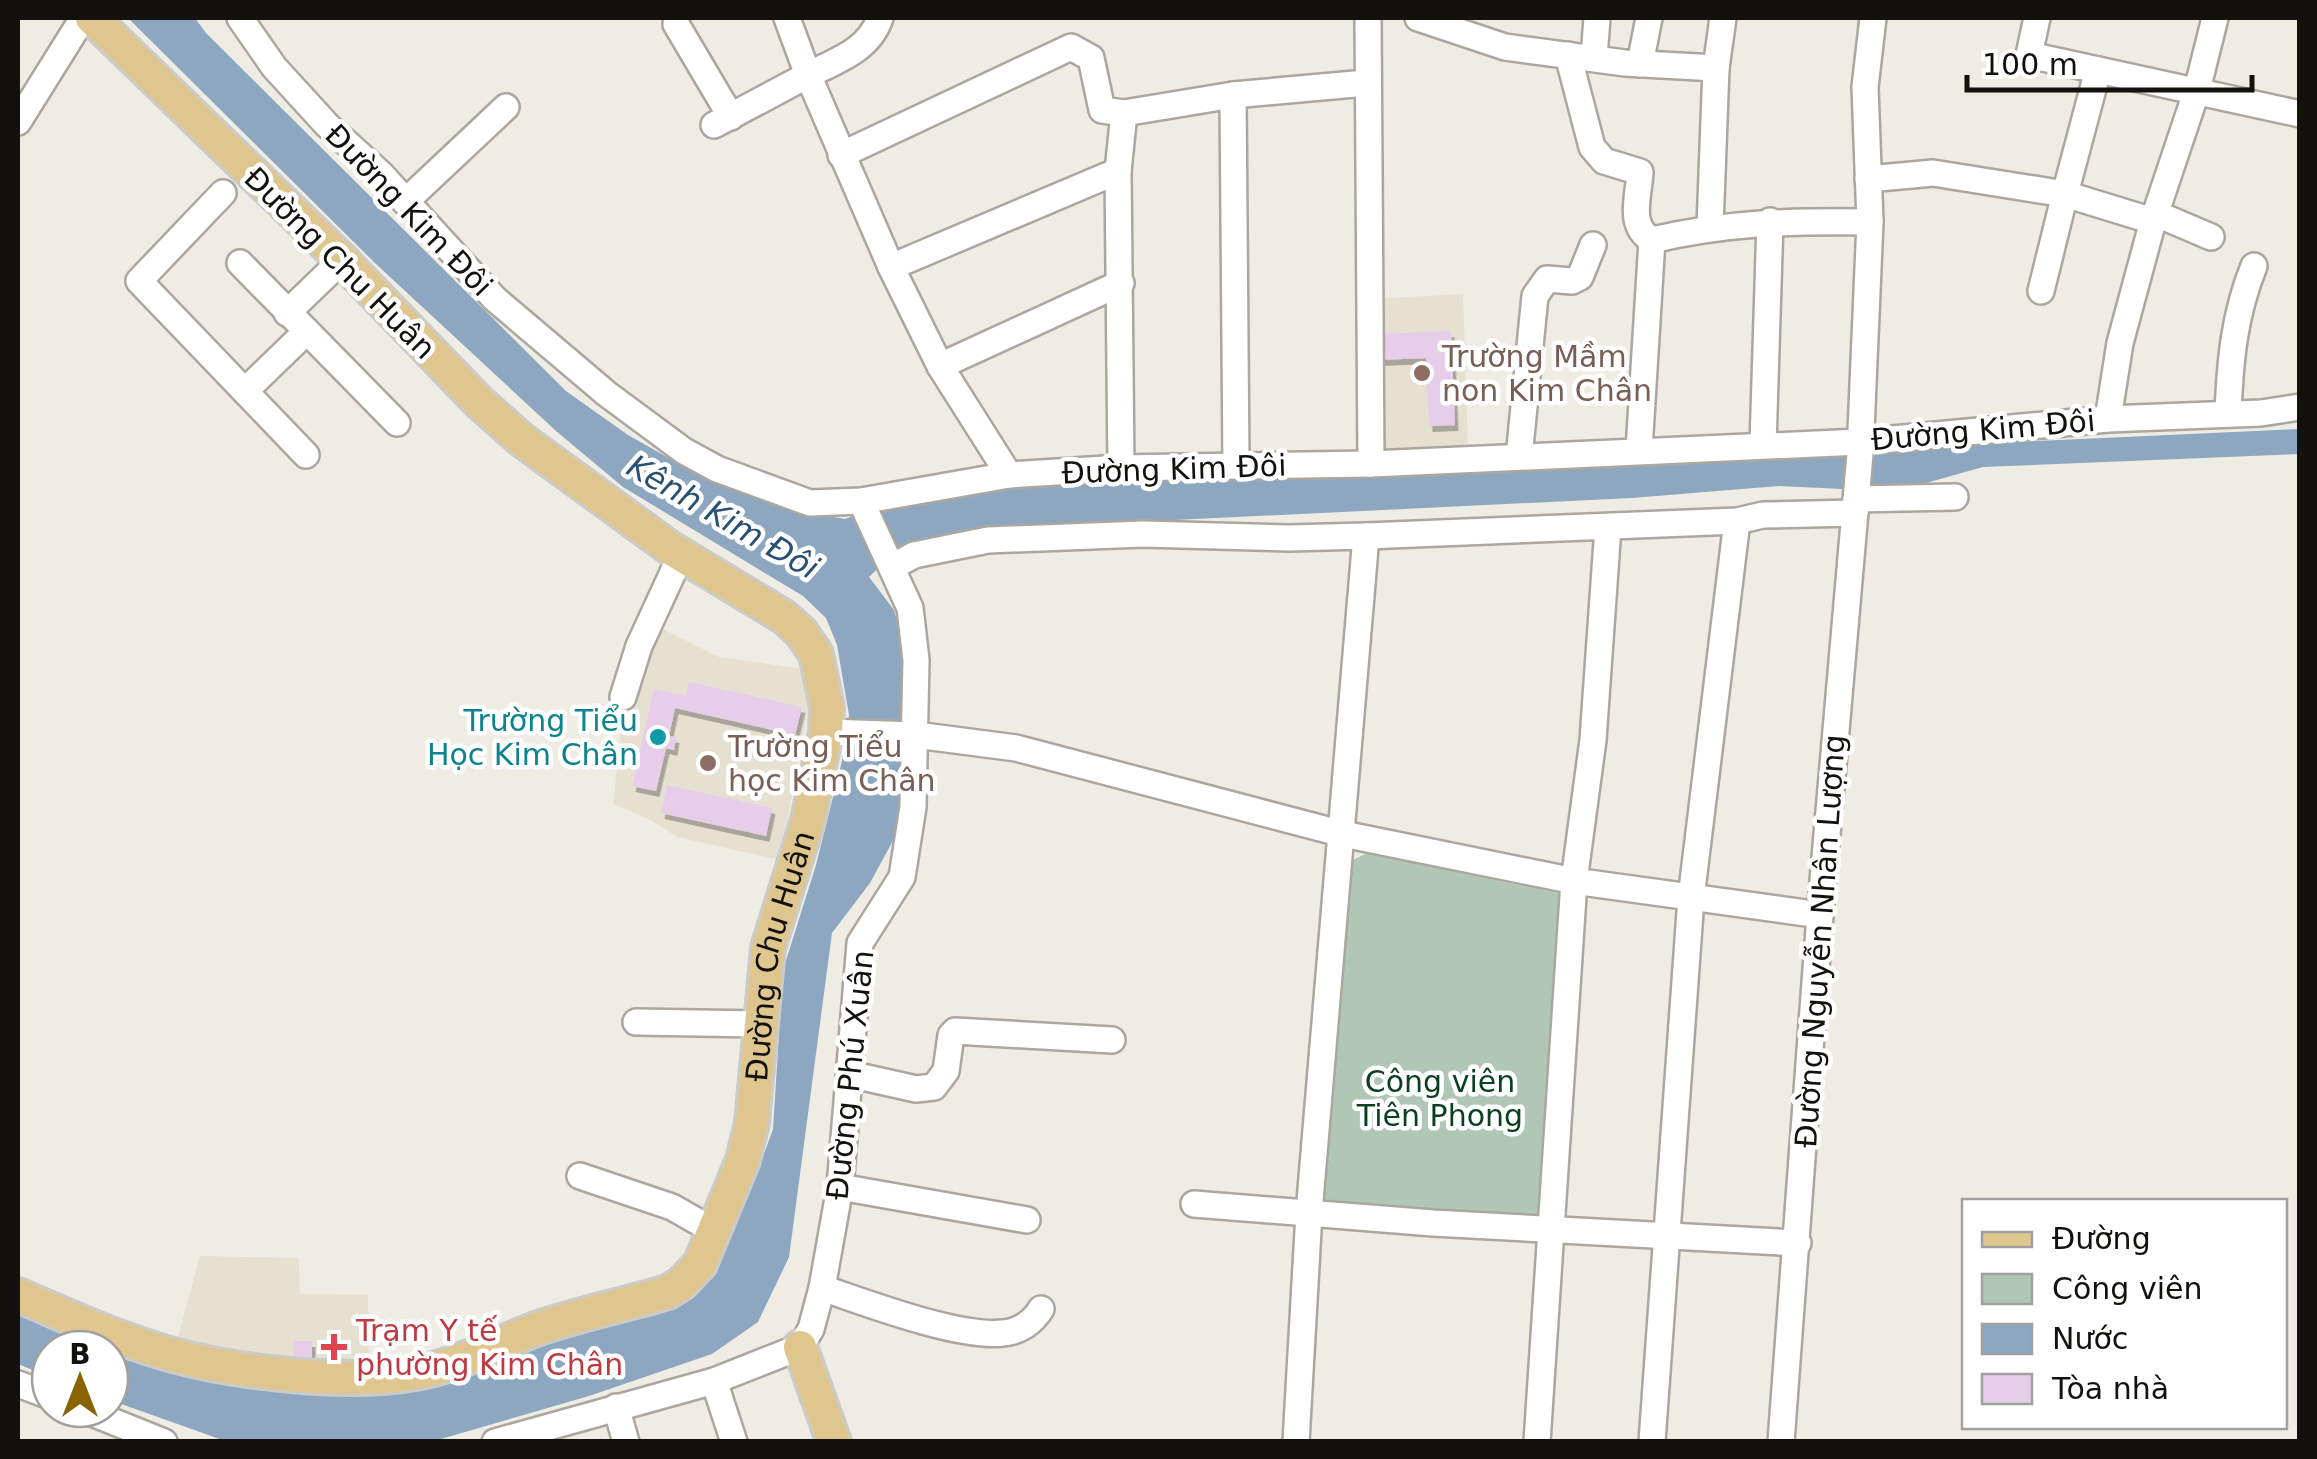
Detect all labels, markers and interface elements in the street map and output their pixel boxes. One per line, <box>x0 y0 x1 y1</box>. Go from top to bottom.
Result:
scale bar <box>1967 30 2252 92</box>
text: 100 m <box>1982 47 2078 82</box>
street label: Đường Kim Đôi <box>318 117 500 303</box>
street label: Đường Chu Huân <box>237 160 443 366</box>
place label: Trường Mầm non Kim Chân <box>1441 339 1652 408</box>
marker: Trường Mầm non Kim Chân <box>1411 362 1433 384</box>
street label: Đường Kim Đôi <box>1869 403 2097 457</box>
water label: Kênh Kim Đôi <box>621 447 826 587</box>
street label: Đường Kim Đôi <box>1061 448 1287 490</box>
place label: Trường Tiểu Học Kim Chân <box>427 703 638 772</box>
marker: Trường Tiểu Học Kim Chân <box>647 726 669 748</box>
place label: Trường Tiểu học Kim Chân <box>727 729 936 798</box>
street label: Đường Nguyễn Nhân Lượng <box>1788 733 1852 1149</box>
marker: Trường Tiểu học Kim Chân <box>697 752 719 774</box>
street label: Đường Chu Huân <box>738 826 821 1083</box>
street label: Đường Phú Xuân <box>819 948 881 1202</box>
park label: Công viên Tiên Phong <box>1356 1064 1523 1133</box>
legend <box>1962 1199 2287 1429</box>
text: Đường <box>2052 1221 2151 1256</box>
text: Công viên <box>2052 1271 2202 1306</box>
place label: Trạm Y tế phường Kim Chân <box>355 1313 623 1382</box>
text: Nước <box>2052 1321 2128 1356</box>
north arrow <box>30 1329 130 1429</box>
marker: Trạm Y tế phường Kim Chân <box>321 1334 347 1360</box>
text: B <box>69 1338 91 1371</box>
text: Tòa nhà <box>2051 1371 2169 1406</box>

